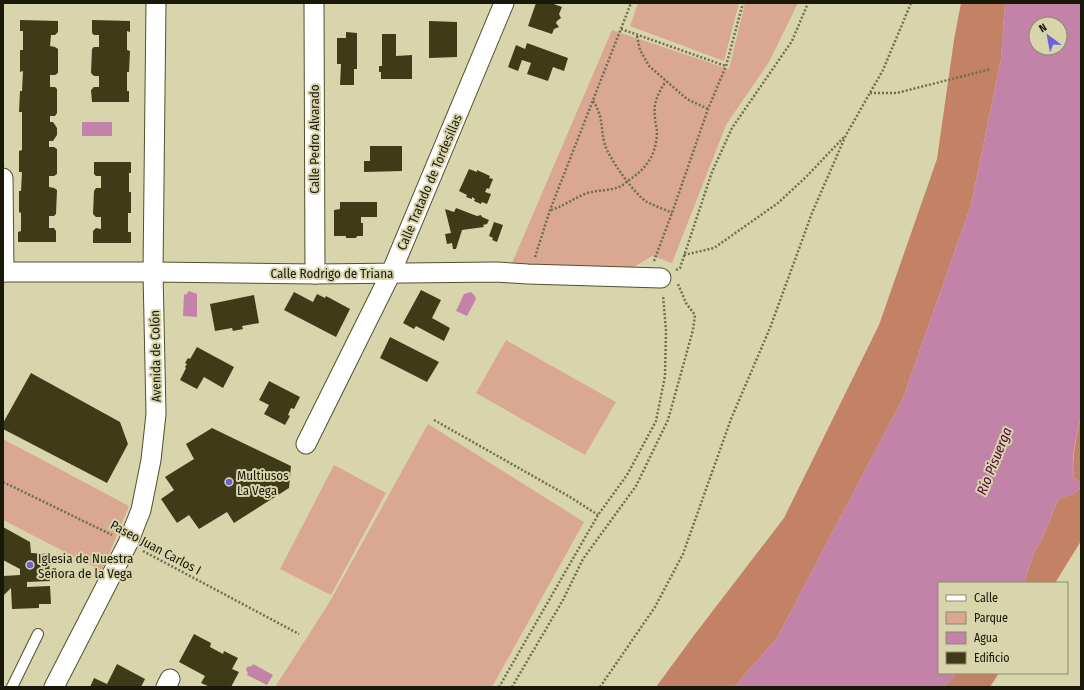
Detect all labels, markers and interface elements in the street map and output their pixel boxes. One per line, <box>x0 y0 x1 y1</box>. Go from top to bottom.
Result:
north arrow <box>1028 16 1068 56</box>
text: N <box>1037 21 1049 35</box>
street label: Calle Pedro Alvarado <box>307 84 322 194</box>
street label: Calle Tratado de Tordesillas <box>394 112 465 252</box>
street label: Calle Rodrigo de Triana <box>271 266 393 281</box>
street label: Avenida de Colón <box>147 310 164 402</box>
water label: Río Pisuerga <box>973 425 1016 497</box>
place label: Multiusos La Vega <box>237 468 289 498</box>
marker: Multiusos La Vega <box>224 477 234 487</box>
street label: Paseo Juan Carlos I <box>108 517 204 578</box>
place label: Iglesia de Nuestra Señora de la Vega <box>38 551 133 581</box>
marker: Iglesia de Nuestra Señora de la Vega <box>25 560 35 570</box>
legend <box>938 582 1068 674</box>
text: Calle <box>974 591 998 605</box>
text: Parque <box>974 611 1008 625</box>
text: Agua <box>974 631 998 645</box>
text: Edificio <box>974 651 1010 665</box>

